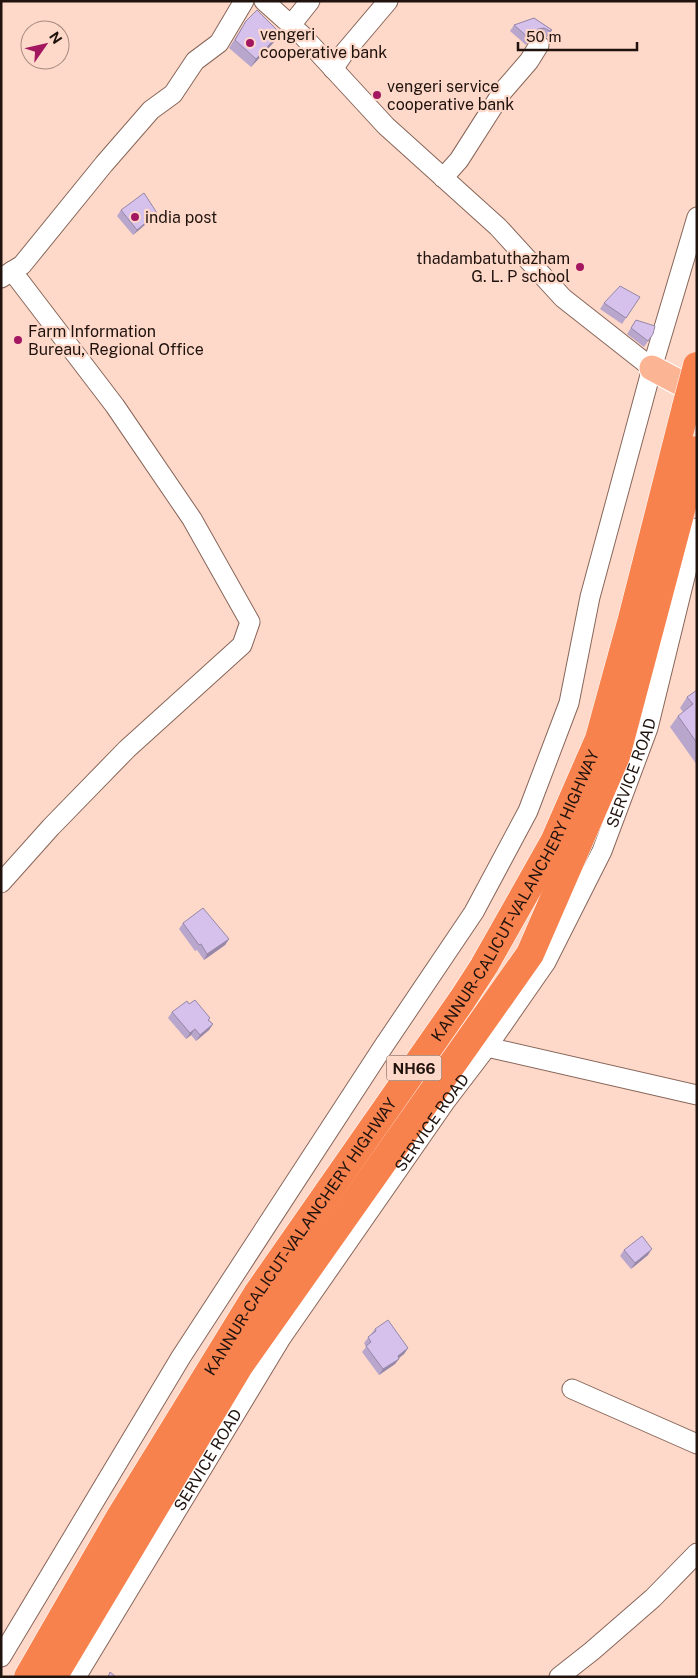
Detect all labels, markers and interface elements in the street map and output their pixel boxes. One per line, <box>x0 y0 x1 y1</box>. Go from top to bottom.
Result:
north arrow <box>20 20 70 70</box>
scale bar <box>518 20 637 52</box>
place label: vengeri cooperative bank <box>260 25 387 62</box>
text: 50 m <box>526 28 561 45</box>
text: N <box>46 29 65 47</box>
marker: vengeri cooperative bank <box>244 37 256 49</box>
place label: vengeri service cooperative bank <box>387 77 514 114</box>
marker: vengeri service cooperative bank <box>371 89 383 101</box>
place label: india post <box>145 208 217 227</box>
marker: india post <box>129 211 141 223</box>
place label: thadambatuthazham G. L. P school <box>416 249 570 286</box>
marker: thadambatuthazham G. L. P school <box>574 261 586 273</box>
place label: Farm Information Bureau, Regional Office <box>28 322 204 359</box>
marker: Farm Information Bureau, Regional Office <box>12 334 24 346</box>
street label: SERVICE ROAD <box>602 716 660 830</box>
street label: KANNUR-CALICUT-VALANCHERY HIGHWAY <box>427 747 603 1045</box>
road number: NH66 <box>386 1056 442 1080</box>
street label: SERVICE ROAD <box>390 1070 473 1175</box>
street label: KANNUR-CALICUT-VALANCHERY HIGHWAY <box>200 1094 400 1379</box>
street label: SERVICE ROAD <box>169 1405 245 1514</box>

